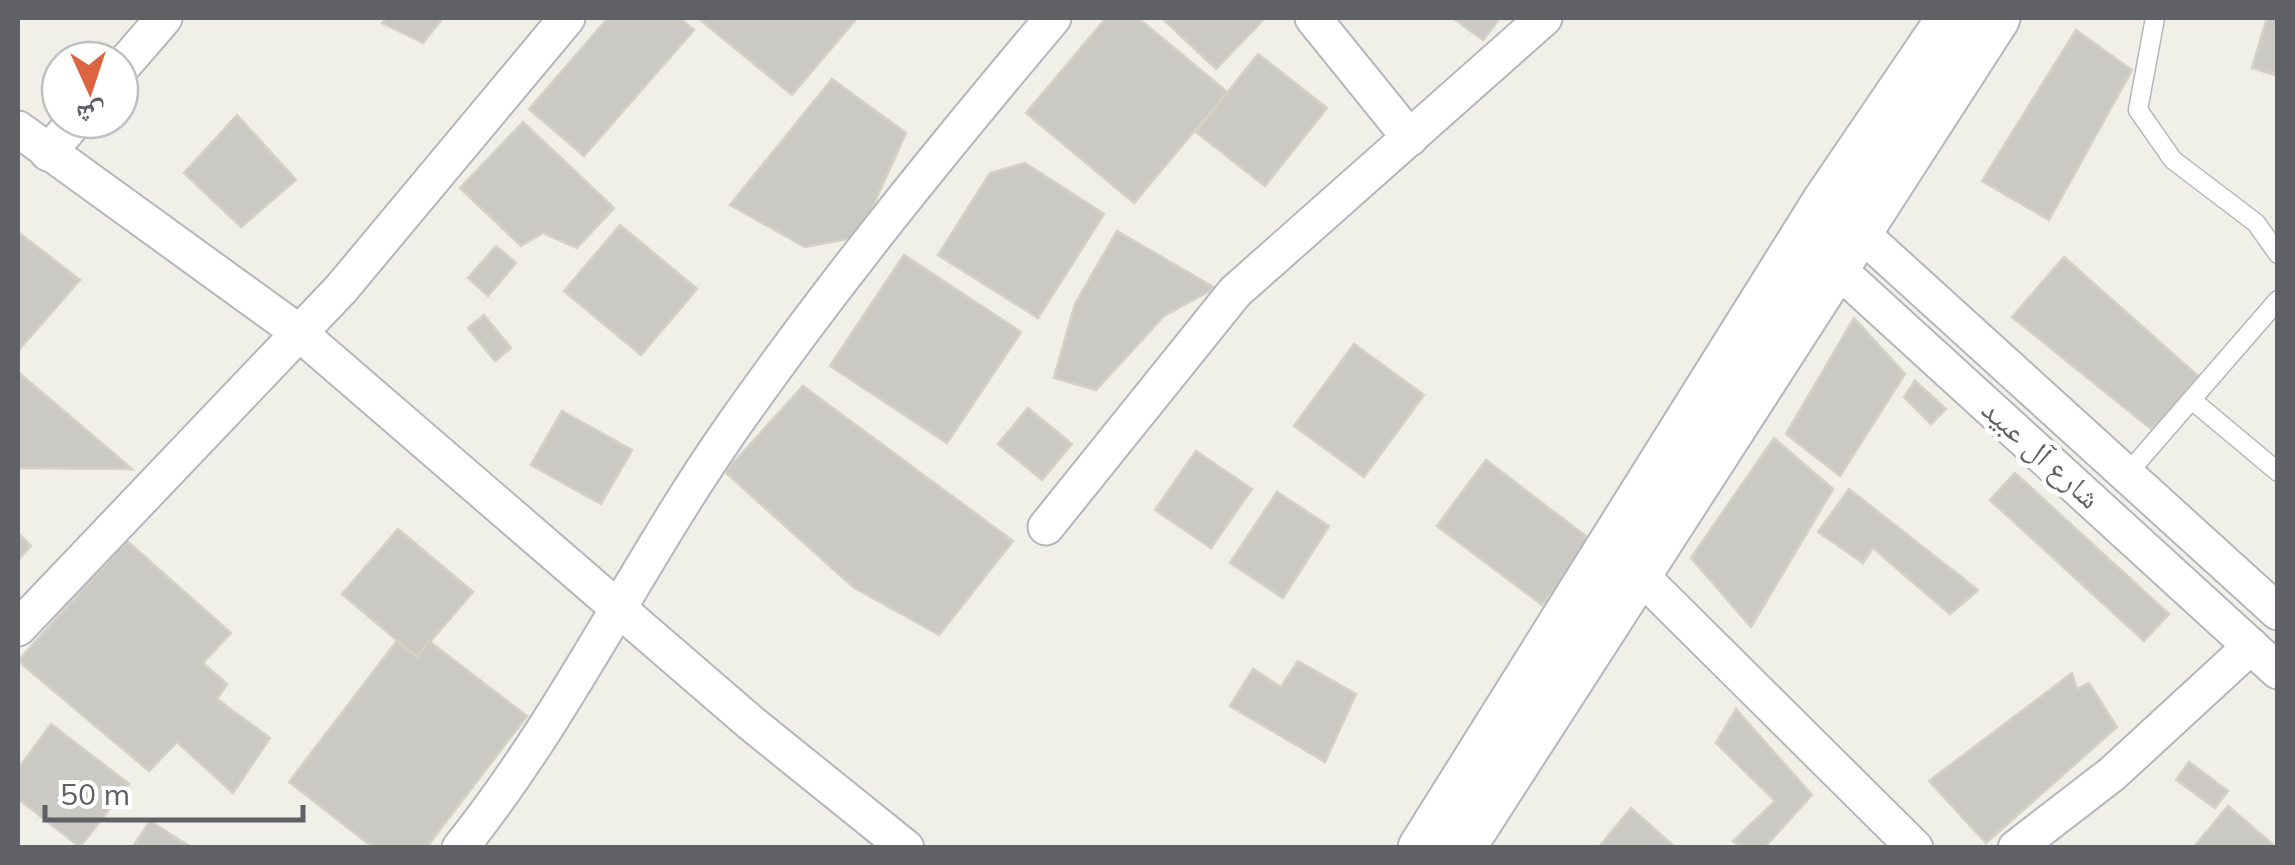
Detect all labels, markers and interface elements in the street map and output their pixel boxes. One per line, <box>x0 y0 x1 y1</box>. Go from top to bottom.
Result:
north arrow <box>40 40 140 140</box>
text: ش <box>76 97 107 134</box>
street label: شارع آل عبيد <box>1974 390 2109 517</box>
scale bar <box>45 760 302 822</box>
text: 50 m <box>60 775 130 813</box>

